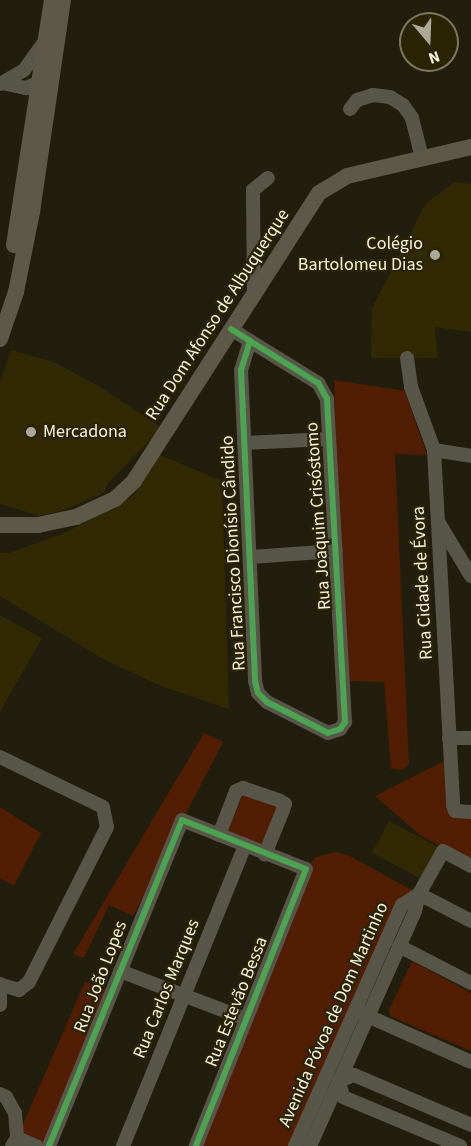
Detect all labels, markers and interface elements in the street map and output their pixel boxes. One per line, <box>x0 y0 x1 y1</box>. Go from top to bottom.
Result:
north arrow <box>399 12 459 72</box>
text: N <box>426 45 443 69</box>
street label: Rua Dom Afonso de Albuquerque <box>142 205 294 425</box>
place label: Colégio Bartolomeu Dias <box>298 234 423 276</box>
marker: Colégio Bartolomeu Dias <box>428 248 442 262</box>
place label: Mercadona <box>43 421 127 443</box>
street label: Rua Joaquim Crisóstomo <box>302 421 336 611</box>
marker: Mercadona <box>24 425 38 439</box>
street label: Rua Francisco Dionísio Cândido <box>217 435 251 671</box>
street label: Rua Cidade de Évora <box>408 506 438 660</box>
street label: Avenida Póvoa de Dom Martinho <box>275 899 393 1131</box>
street label: Rua Carlos Marques <box>129 916 205 1062</box>
street label: Rua João Lopes <box>70 918 132 1036</box>
street label: Rua Estevão Bessa <box>201 934 273 1070</box>

